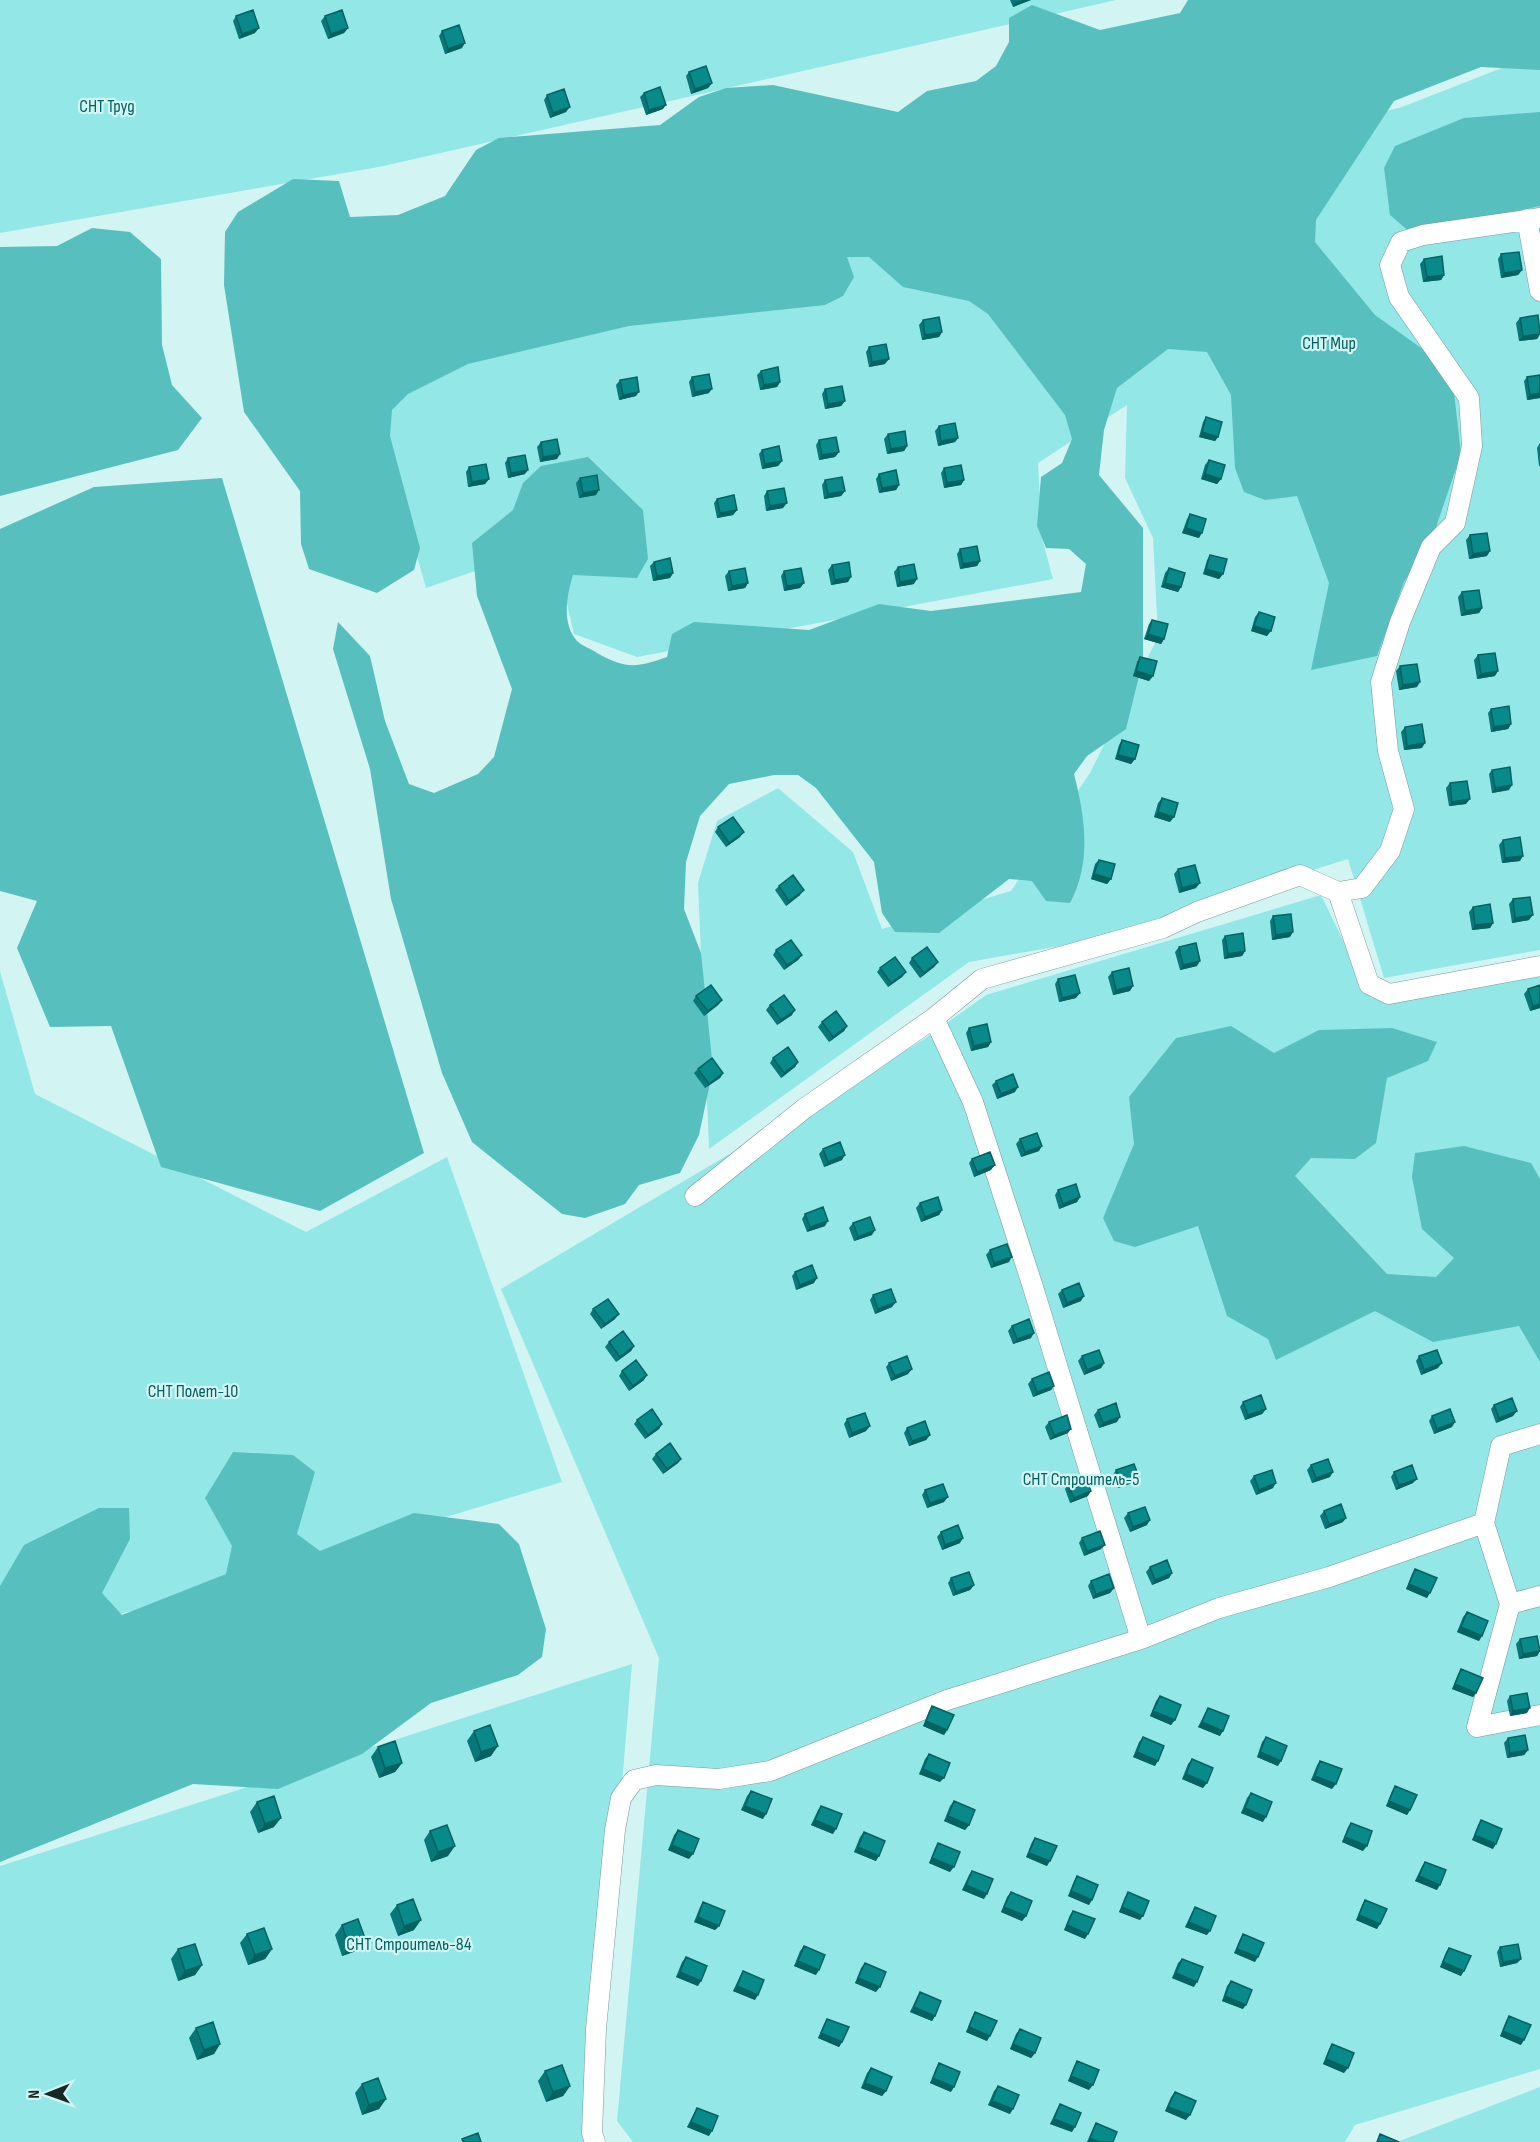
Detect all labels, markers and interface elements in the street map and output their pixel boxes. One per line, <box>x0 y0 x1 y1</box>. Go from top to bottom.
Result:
park label: СНТ Труд <box>79 96 135 117</box>
park label: СНТ Мир <box>1302 333 1356 354</box>
park label: СНТ Полет-10 <box>148 1381 238 1402</box>
park label: СНТ Строитель-5 <box>1023 1469 1139 1490</box>
park label: СНТ Строитель-84 <box>346 1934 472 1955</box>
north arrow <box>18 2064 78 2124</box>
text: N <box>25 2090 44 2099</box>

